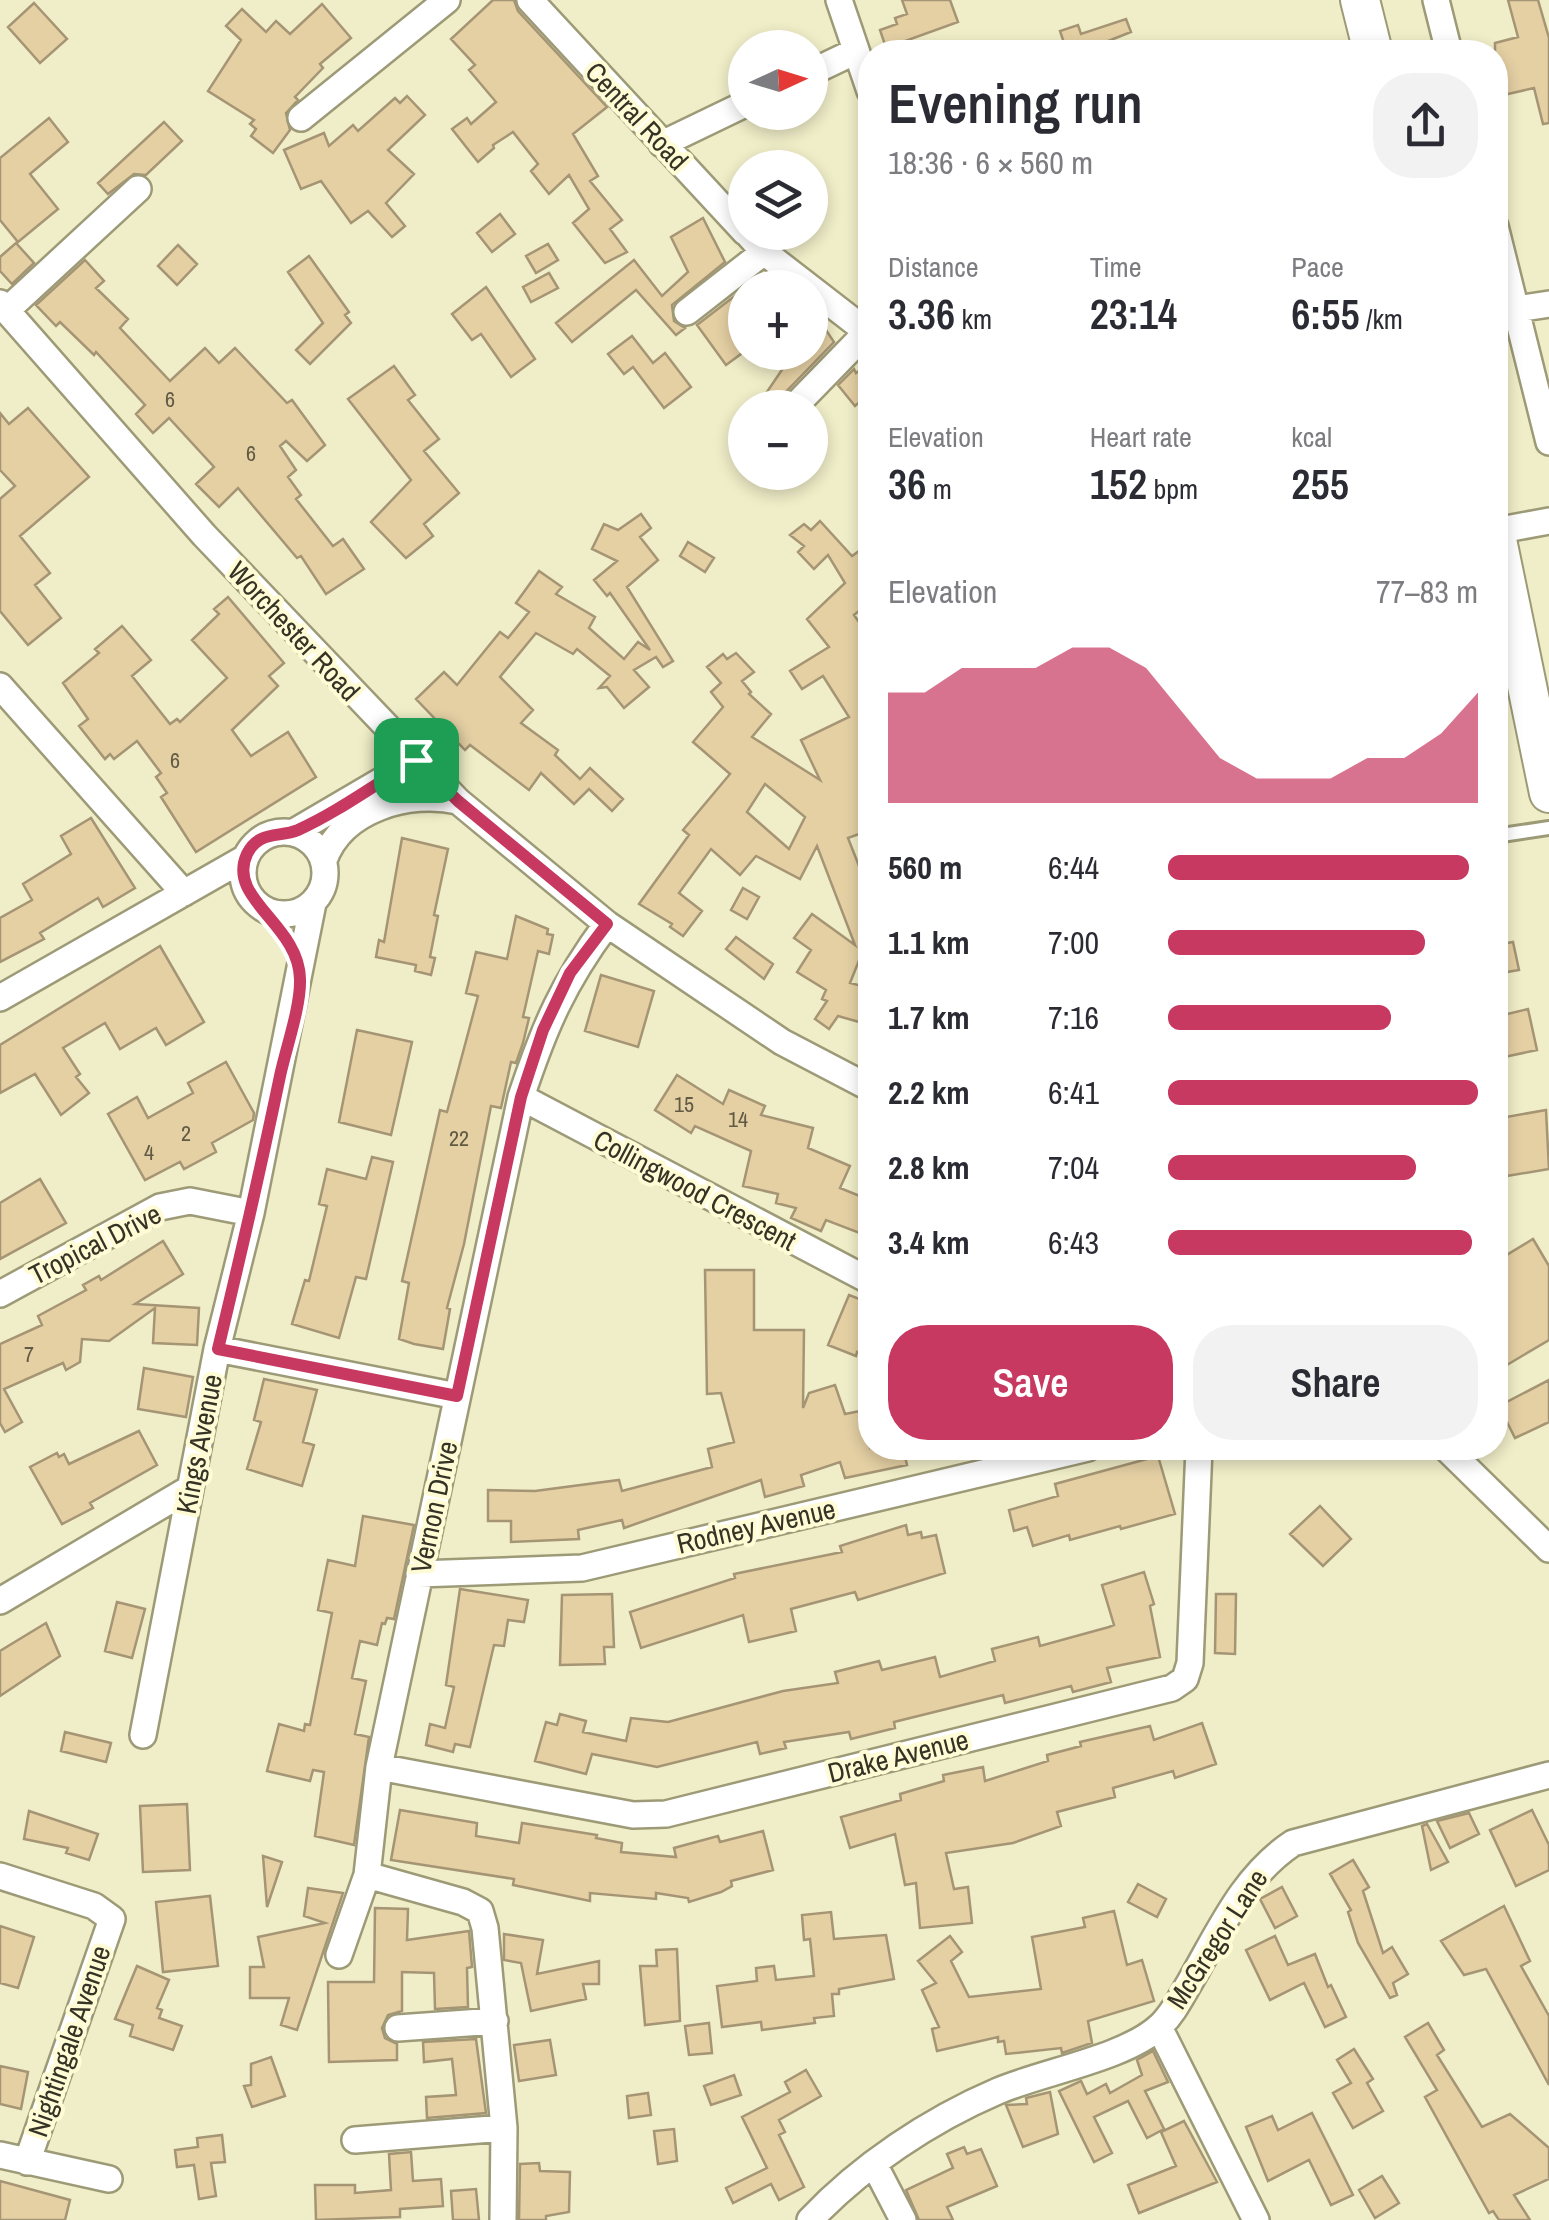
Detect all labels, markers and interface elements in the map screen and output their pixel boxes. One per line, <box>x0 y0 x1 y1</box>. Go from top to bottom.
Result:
north arrow <box>728 30 828 130</box>
map controls <box>728 30 828 490</box>
street label: Central Road <box>577 54 697 178</box>
text: Evening run <box>888 66 1143 140</box>
button: share <box>1373 73 1478 178</box>
text: 18:36 · 6 × 560 m <box>888 141 1093 184</box>
button: layers <box>728 150 828 250</box>
text: Distance <box>888 248 979 286</box>
text: Time <box>1090 248 1141 286</box>
text: Pace <box>1291 248 1344 286</box>
button: + <box>728 270 828 370</box>
text: 3.36 <box>888 286 955 342</box>
text: 23:14 <box>1090 286 1177 342</box>
text: 6:55 <box>1291 286 1360 342</box>
text: km <box>955 300 992 338</box>
text: /km <box>1360 300 1403 338</box>
house number: 6 <box>165 384 175 414</box>
button: − <box>728 390 828 490</box>
text: Elevation <box>888 418 984 456</box>
text: Heart rate <box>1090 418 1192 456</box>
text: kcal <box>1291 418 1332 456</box>
house number: 6 <box>246 438 256 468</box>
text: 36 <box>888 456 926 512</box>
text: 152 <box>1090 456 1147 512</box>
text: 255 <box>1291 456 1349 512</box>
text: m <box>926 470 952 508</box>
text: bpm <box>1147 470 1198 508</box>
street label: Worchester Road <box>219 553 369 709</box>
text: Elevation <box>888 570 997 613</box>
text: 77–83 m <box>1376 570 1478 613</box>
pin <box>374 718 459 803</box>
icon: arrive <box>389 733 444 788</box>
house number: 6 <box>170 745 180 775</box>
text: 560 m <box>888 846 962 889</box>
text: 6:44 <box>1048 846 1099 889</box>
text: 1.1 km <box>888 921 970 964</box>
text: 7:00 <box>1048 921 1099 964</box>
text: 1.7 km <box>888 996 970 1039</box>
text: 7:16 <box>1048 996 1099 1039</box>
text: 2.2 km <box>888 1071 970 1114</box>
text: 6:41 <box>1048 1071 1099 1114</box>
house number: 15 <box>674 1089 694 1119</box>
house number: 14 <box>728 1104 748 1134</box>
house number: 2 <box>181 1118 191 1148</box>
street label: Collingwood Crescent <box>587 1121 803 1259</box>
house number: 22 <box>449 1123 469 1153</box>
house number: 4 <box>144 1137 154 1167</box>
text: 2.8 km <box>888 1146 970 1189</box>
text: 7:04 <box>1048 1146 1099 1189</box>
street label: Tropical Drive <box>23 1195 167 1293</box>
text: 3.4 km <box>888 1221 970 1264</box>
text: 6:43 <box>1048 1221 1099 1264</box>
button: Save <box>888 1325 1173 1440</box>
button: Share <box>1193 1325 1478 1440</box>
house number: 7 <box>24 1339 34 1369</box>
street label: Kings Avenue <box>167 1371 231 1517</box>
street label: Vernon Drive <box>401 1438 467 1576</box>
street label: Rodney Avenue <box>673 1489 839 1563</box>
street label: Drake Avenue <box>824 1720 972 1792</box>
street label: McGregor Lane <box>1158 1862 1276 2016</box>
street label: Nightingale Avenue <box>18 1940 120 2142</box>

